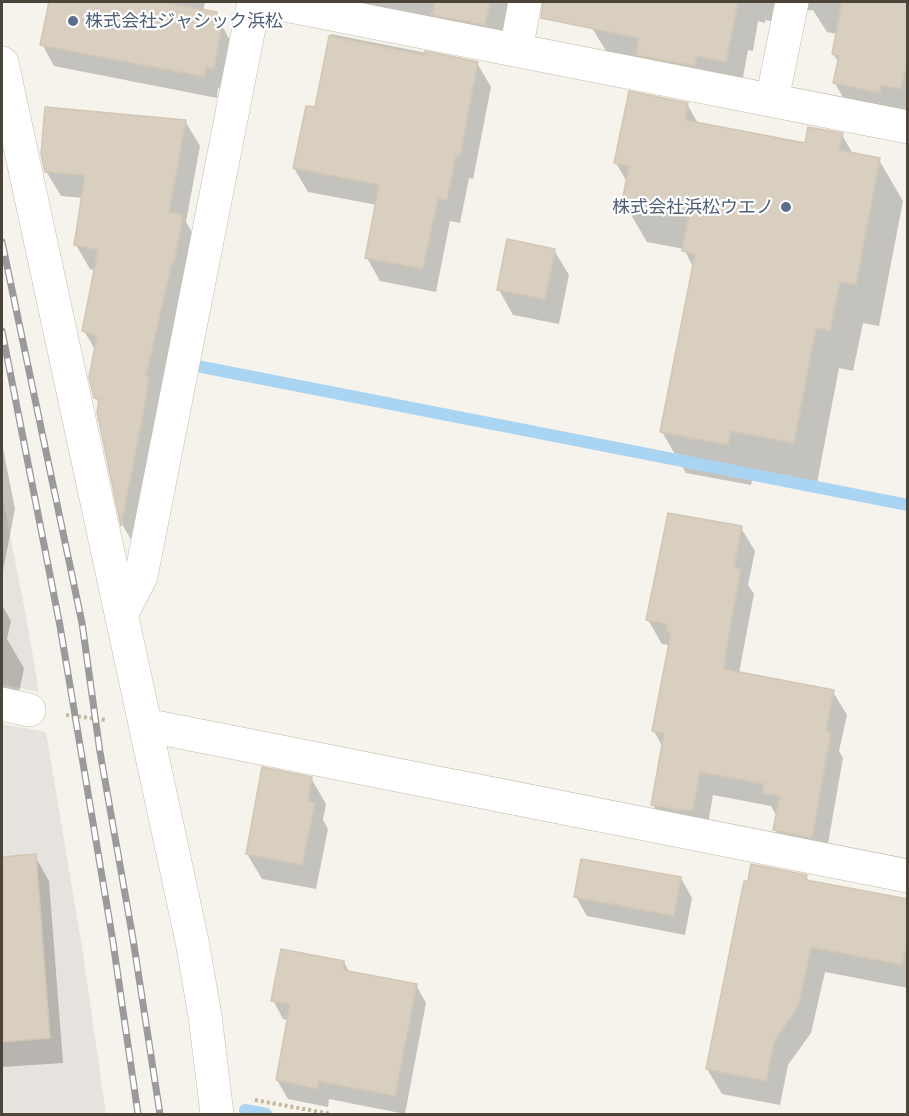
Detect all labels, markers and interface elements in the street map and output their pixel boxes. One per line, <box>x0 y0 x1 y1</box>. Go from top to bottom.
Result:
place label: 株式会社ジャシック浜松 <box>85 10 283 32</box>
marker: 株式会社ジャシック浜松 <box>66 14 80 28</box>
place label: 株式会社浜松ウエノ <box>612 196 774 218</box>
marker: 株式会社浜松ウエノ <box>779 200 793 214</box>

